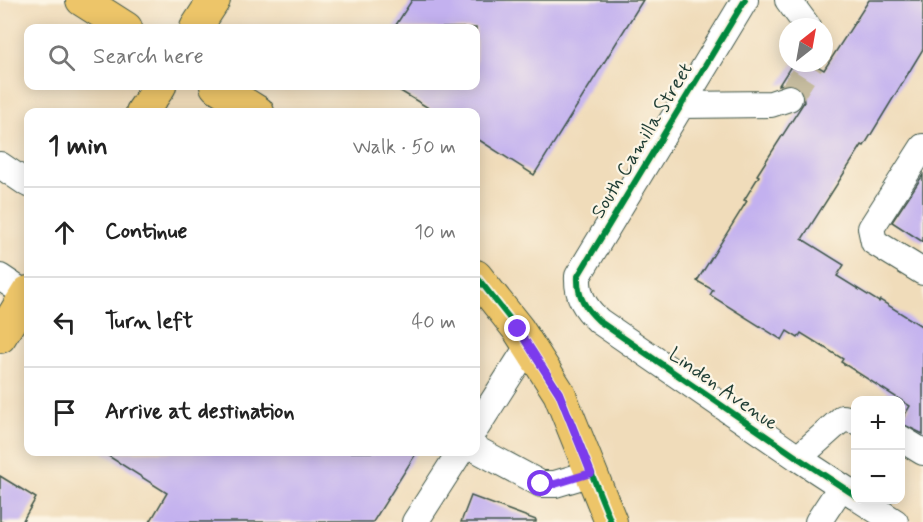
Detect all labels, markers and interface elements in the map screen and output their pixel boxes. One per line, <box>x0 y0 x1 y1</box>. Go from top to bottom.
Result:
north arrow <box>779 18 833 72</box>
search box <box>24 24 480 90</box>
icon: search <box>45 41 78 74</box>
text: Search here <box>93 43 204 71</box>
street label: South Camilla Street <box>585 58 700 224</box>
text: 1 min <box>48 130 108 164</box>
text: Walk · 50 m <box>353 134 456 161</box>
icon: ahead <box>48 216 81 249</box>
text: Continue <box>105 218 187 246</box>
text: 10 m <box>414 219 456 246</box>
icon: left <box>48 306 81 339</box>
text: Turn left <box>105 308 193 336</box>
text: 40 m <box>412 309 456 336</box>
route end <box>504 315 530 341</box>
street label: Linden Avenue <box>663 341 783 437</box>
icon: arrive <box>48 396 81 429</box>
map controls <box>851 396 905 504</box>
button: + <box>851 396 905 450</box>
text: Arrive at destination <box>105 398 295 426</box>
button: − <box>851 450 905 504</box>
route start <box>527 470 553 496</box>

